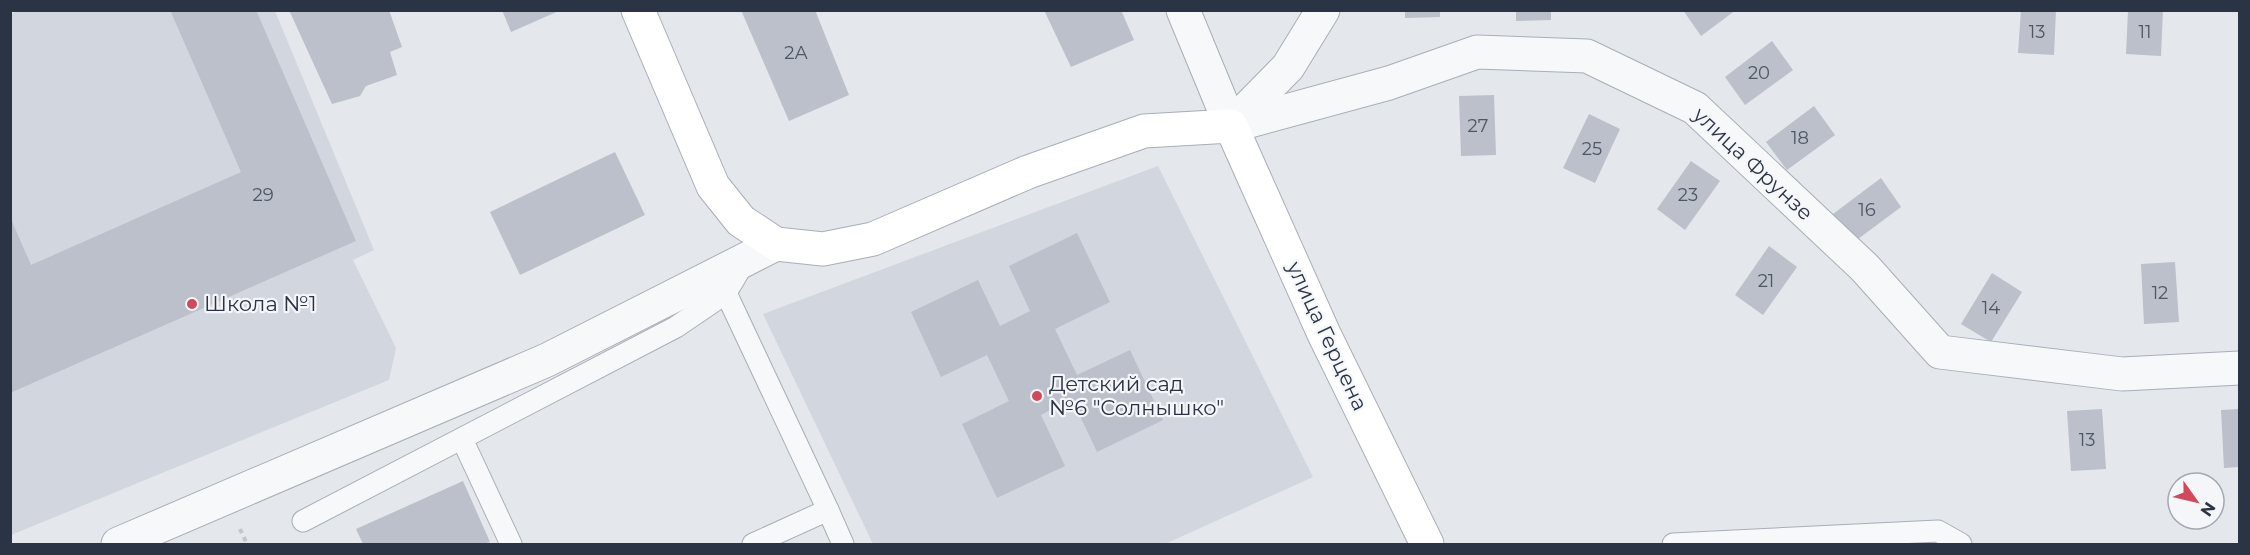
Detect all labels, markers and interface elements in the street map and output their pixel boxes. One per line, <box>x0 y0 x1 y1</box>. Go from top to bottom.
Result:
house number: 13 <box>2029 21 2045 43</box>
house number: 11 <box>2139 21 2152 43</box>
house number: 2А <box>784 42 808 64</box>
house number: 20 <box>1748 62 1770 84</box>
street label: улица Фрунзе <box>1688 101 1818 225</box>
house number: 27 <box>1468 115 1488 137</box>
house number: 18 <box>1791 127 1809 149</box>
house number: 25 <box>1582 138 1602 160</box>
house number: 29 <box>252 184 274 206</box>
house number: 23 <box>1678 184 1698 206</box>
house number: 16 <box>1858 199 1876 221</box>
street label: улица Герцена <box>1282 256 1373 414</box>
house number: 21 <box>1758 270 1774 292</box>
house number: 12 <box>2152 282 2168 304</box>
place label: Школа №1 <box>204 291 317 316</box>
marker: Школа №1 <box>185 297 199 311</box>
house number: 14 <box>1982 297 2000 319</box>
place label: Детский сад №6 "Солнышко" <box>1049 371 1224 420</box>
marker: Детский сад №6 "Солнышко" <box>1030 389 1044 403</box>
house number: 13 <box>2079 429 2095 451</box>
north arrow <box>2166 471 2226 531</box>
text: N <box>2197 498 2220 520</box>

